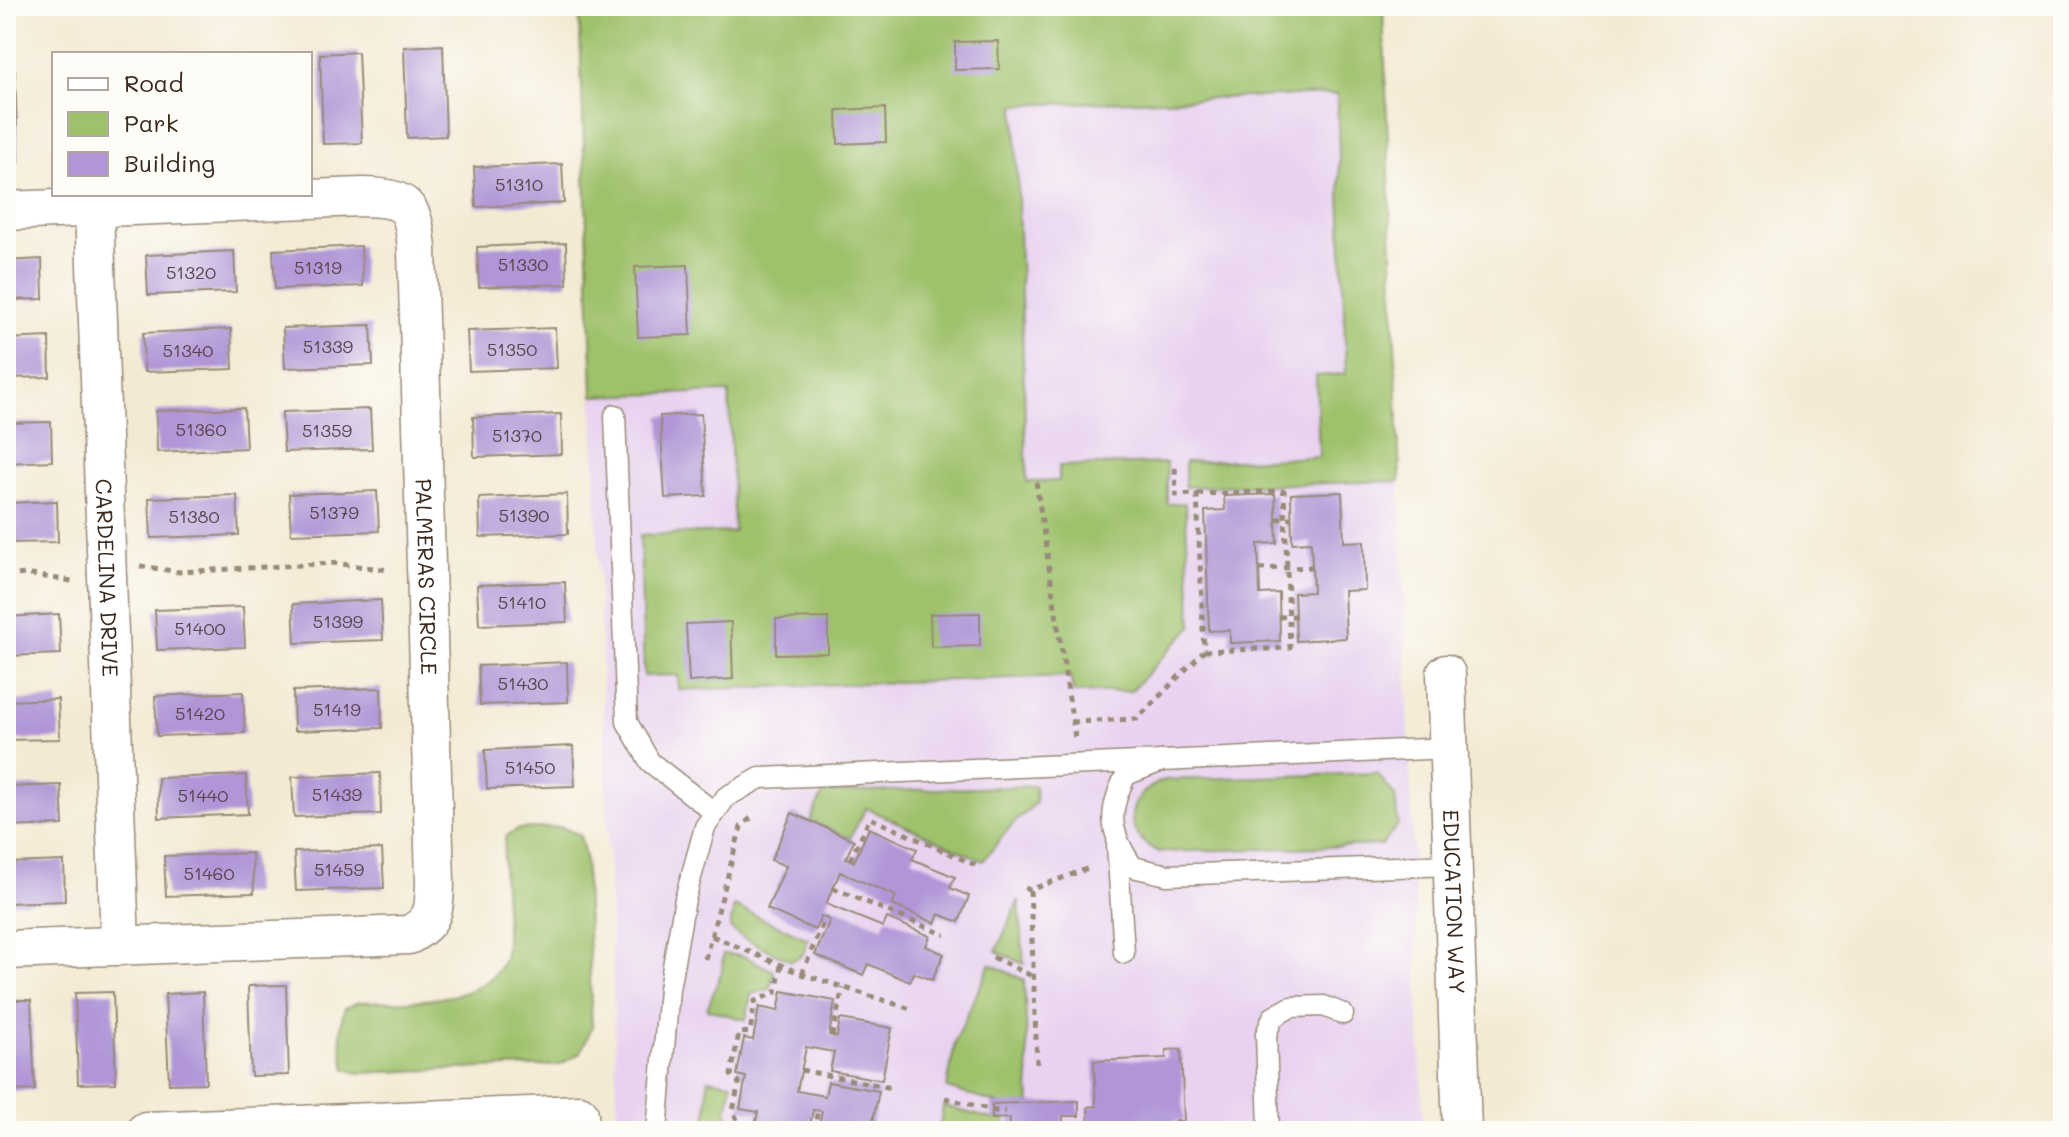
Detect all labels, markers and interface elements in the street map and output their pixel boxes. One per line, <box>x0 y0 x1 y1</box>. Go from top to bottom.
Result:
legend <box>52 52 312 196</box>
text: Road <box>124 67 184 98</box>
text: Park <box>124 107 178 138</box>
text: Building <box>124 147 215 178</box>
house number: 51310 <box>495 172 543 196</box>
house number: 51330 <box>498 252 548 276</box>
house number: 51319 <box>294 255 342 279</box>
house number: 51320 <box>166 260 216 284</box>
house number: 51339 <box>303 334 353 358</box>
house number: 51350 <box>487 337 537 361</box>
house number: 51340 <box>163 338 213 362</box>
house number: 51360 <box>175 417 227 441</box>
house number: 51359 <box>302 418 352 442</box>
house number: 51370 <box>492 423 542 447</box>
street label: CARDELINA DRIVE <box>90 478 126 677</box>
street label: PALMERAS CIRCLE <box>410 478 444 676</box>
house number: 51379 <box>309 500 359 524</box>
house number: 51390 <box>499 503 549 527</box>
house number: 51380 <box>168 504 220 528</box>
house number: 51410 <box>498 590 546 614</box>
house number: 51399 <box>313 609 364 633</box>
house number: 51400 <box>174 616 226 640</box>
house number: 51430 <box>498 671 548 695</box>
house number: 51419 <box>313 697 361 721</box>
house number: 51420 <box>175 701 225 725</box>
house number: 51450 <box>505 755 555 779</box>
house number: 51439 <box>312 782 363 806</box>
house number: 51440 <box>178 783 228 807</box>
street label: EDUCATION WAY <box>1437 809 1472 995</box>
house number: 51459 <box>314 857 364 881</box>
house number: 51460 <box>183 861 235 885</box>

